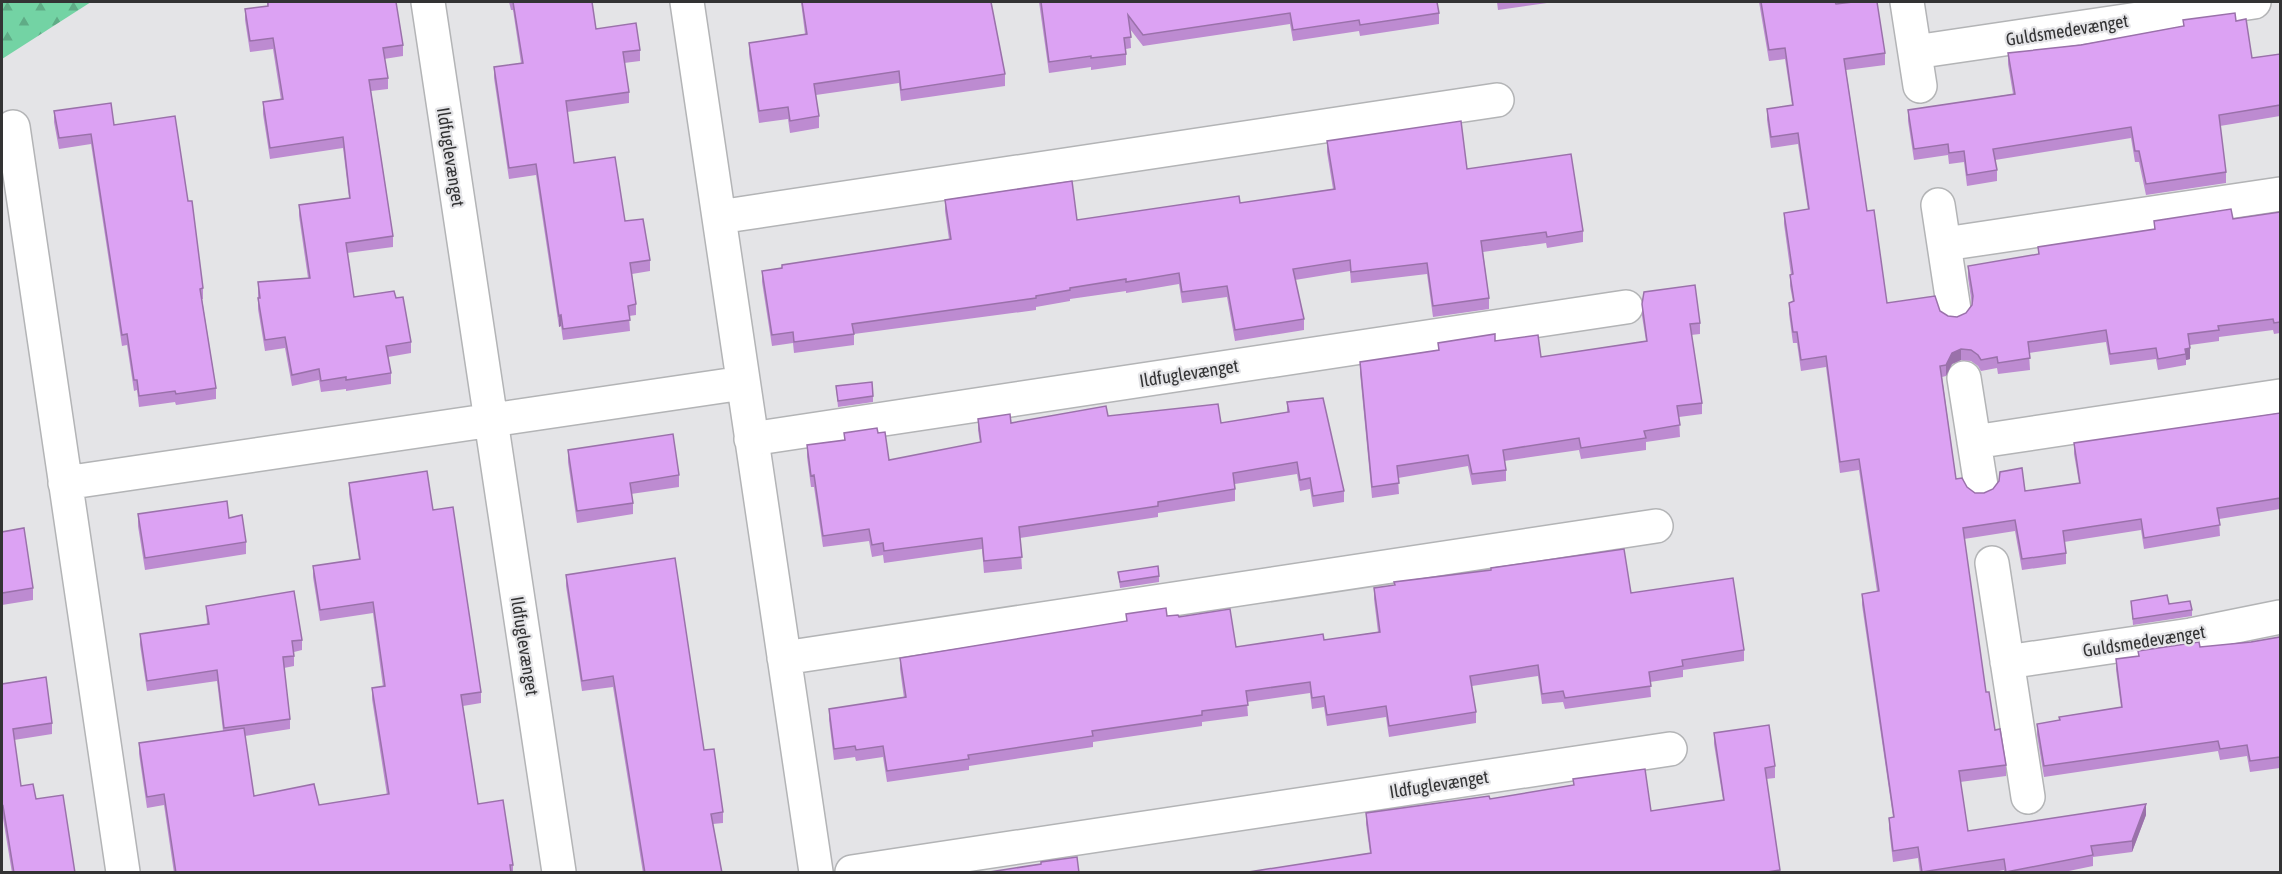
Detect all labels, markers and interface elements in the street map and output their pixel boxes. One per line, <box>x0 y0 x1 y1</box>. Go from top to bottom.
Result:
street label: Guldsmedevænget <box>2004 10 2130 50</box>
street label: Ildfuglevænget <box>433 106 469 208</box>
street label: Ildfuglevænget <box>1138 355 1240 391</box>
street label: Ildfuglevænget <box>507 595 543 697</box>
street label: Guldsmedevænget <box>2081 621 2207 661</box>
street label: Ildfuglevænget <box>1388 766 1490 802</box>

